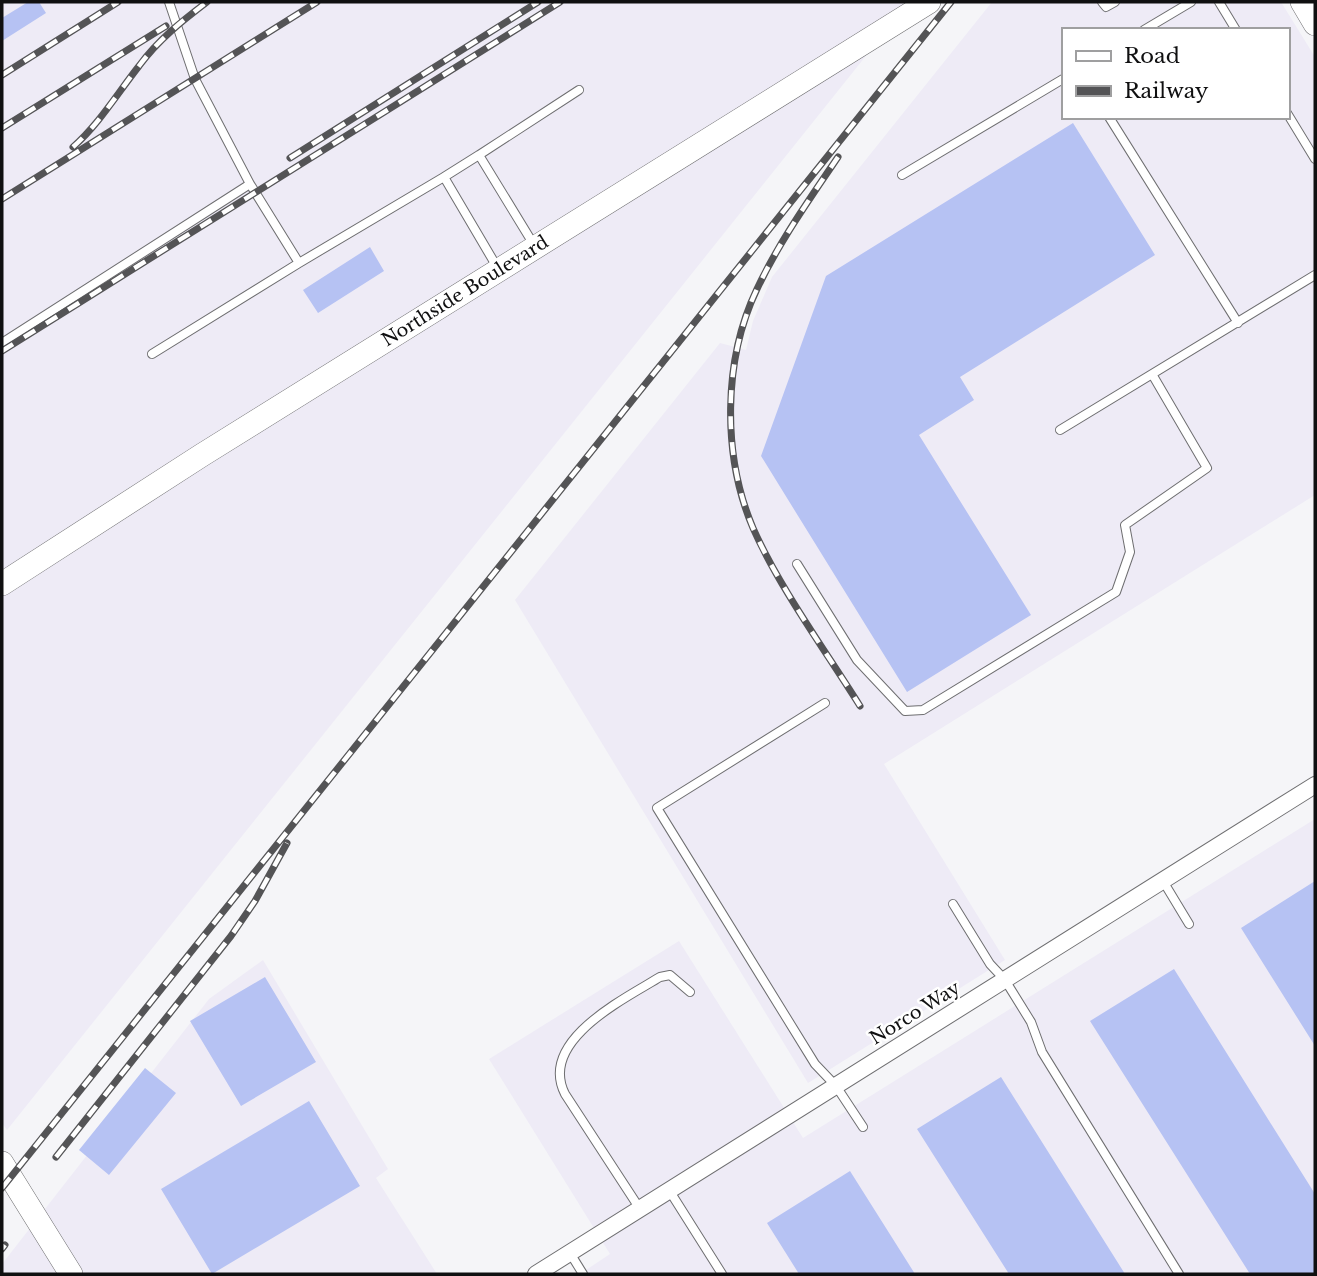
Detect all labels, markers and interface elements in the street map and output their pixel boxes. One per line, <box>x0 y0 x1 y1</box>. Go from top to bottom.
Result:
legend <box>1062 28 1289 119</box>
text: Road <box>1124 43 1180 69</box>
text: Railway <box>1124 78 1209 104</box>
street label: Northside Boulevard <box>378 231 552 351</box>
street label: Norco Way <box>866 976 965 1049</box>

